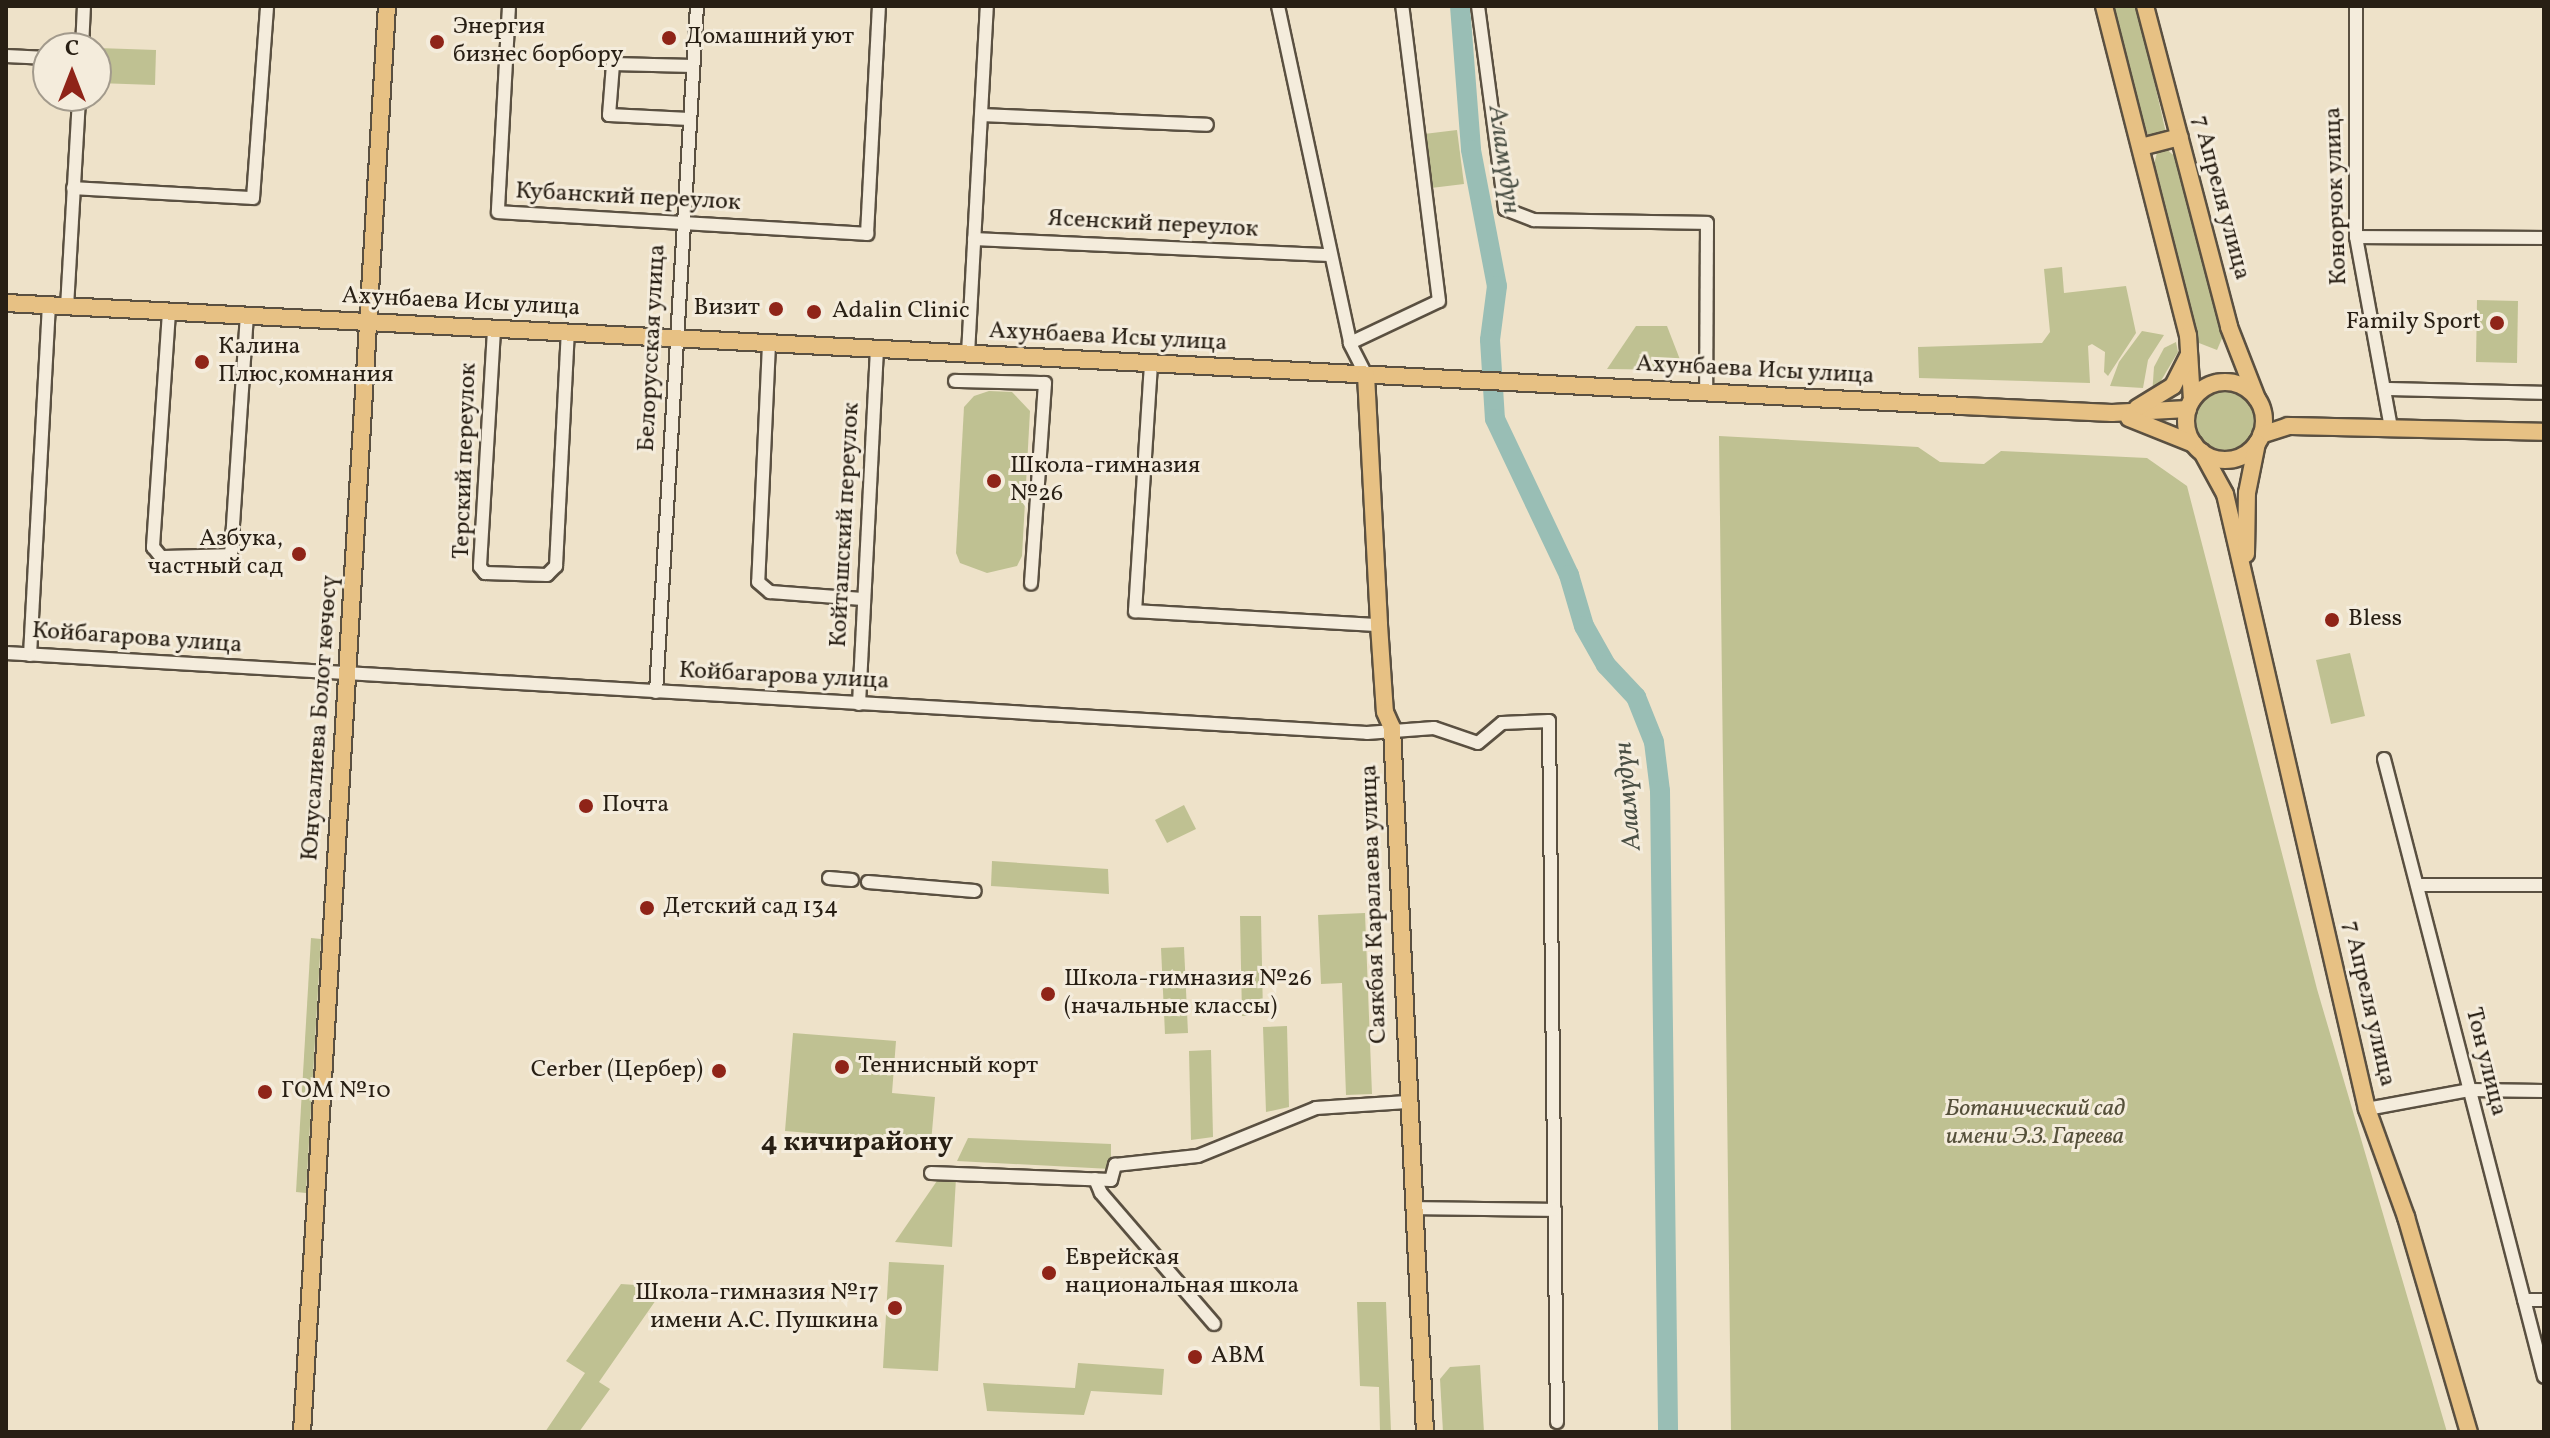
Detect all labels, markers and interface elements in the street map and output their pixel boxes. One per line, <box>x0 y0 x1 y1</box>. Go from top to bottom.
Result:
place label: Энергия бизнес борбору <box>453 14 623 70</box>
place label: Домашний уют <box>685 24 855 52</box>
marker: Домашний уют <box>660 29 678 47</box>
north arrow <box>32 32 112 112</box>
marker: Энергия бизнес борбору <box>428 33 446 51</box>
text: С <box>65 34 79 65</box>
water label: Аламүдүн <box>1480 104 1526 216</box>
street label: Конорчок улица <box>2319 106 2355 286</box>
street label: 7 Апреля улица <box>2184 112 2256 284</box>
street label: Кубанский переулок <box>515 178 741 218</box>
street label: Ясенский переулок <box>1047 205 1259 245</box>
street label: Белорусская улица <box>633 243 673 453</box>
street label: Ахунбаева Исы улица <box>341 282 581 324</box>
place label: Визит <box>694 295 760 323</box>
place label: Adalin Clinic <box>832 298 970 326</box>
marker: Визит <box>767 300 785 318</box>
marker: Adalin Clinic <box>803 301 825 323</box>
place label: Family Sport <box>2345 309 2481 337</box>
marker: Family Sport <box>2488 314 2506 332</box>
street label: Ахунбаева Исы улица <box>988 317 1228 359</box>
place label: Калина Плюс,комнания <box>218 334 394 390</box>
street label: Ахунбаева Исы улица <box>1635 350 1875 392</box>
marker: Калина Плюс,комнания <box>193 353 211 371</box>
street label: Терский переулок <box>448 362 484 560</box>
street label: Койташский переулок <box>825 402 867 648</box>
place label: Школа-гимназия №26 <box>1010 453 1200 509</box>
marker: Школа-гимназия №26 <box>985 472 1003 490</box>
place label: Азбука, частный сад <box>148 526 283 582</box>
marker: Азбука, частный сад <box>290 545 308 563</box>
street label: Юнусалиева Болот көчөсү <box>297 574 345 862</box>
place label: Bless <box>2348 606 2402 634</box>
marker: Bless <box>2323 611 2341 629</box>
street label: Койбагарова улица <box>31 617 243 661</box>
street label: Койбагарова улица <box>678 657 890 697</box>
water label: Аламүдүн <box>1609 740 1649 852</box>
street label: Саякбая Каралаева улица <box>1356 763 1394 1045</box>
place label: Почта <box>602 792 669 820</box>
marker: Почта <box>577 797 595 815</box>
place label: Детский сад 134 <box>663 894 838 922</box>
marker: Детский сад 134 <box>638 899 656 917</box>
street label: 7 Апреля улица <box>2335 918 2401 1090</box>
place label: Школа-гимназия №26 (начальные классы) <box>1064 966 1312 1022</box>
marker: Школа-гимназия №26 (начальные классы) <box>1039 985 1057 1003</box>
street label: Тон улица <box>2458 1004 2512 1120</box>
place label: Теннисный корт <box>858 1053 1038 1081</box>
place label: Cerber (Цербер) <box>531 1057 703 1085</box>
marker: Теннисный корт <box>833 1058 851 1076</box>
marker: Cerber (Цербер) <box>710 1062 728 1080</box>
place label: ГОМ №10 <box>281 1078 391 1106</box>
marker: ГОМ №10 <box>256 1083 274 1101</box>
park label: Ботанический сад имени Э.З. Гареева <box>1945 1096 2125 1152</box>
district label: 4 кичирайону <box>761 1126 953 1160</box>
place label: Еврейская национальная школа <box>1065 1245 1299 1301</box>
marker: Еврейская национальная школа <box>1040 1264 1058 1282</box>
place label: Школа-гимназия №17 имени А.С. Пушкина <box>635 1280 879 1336</box>
marker: Школа-гимназия №17 имени А.С. Пушкина <box>886 1299 904 1317</box>
place label: ABM <box>1211 1343 1265 1371</box>
marker: ABM <box>1186 1348 1204 1366</box>

